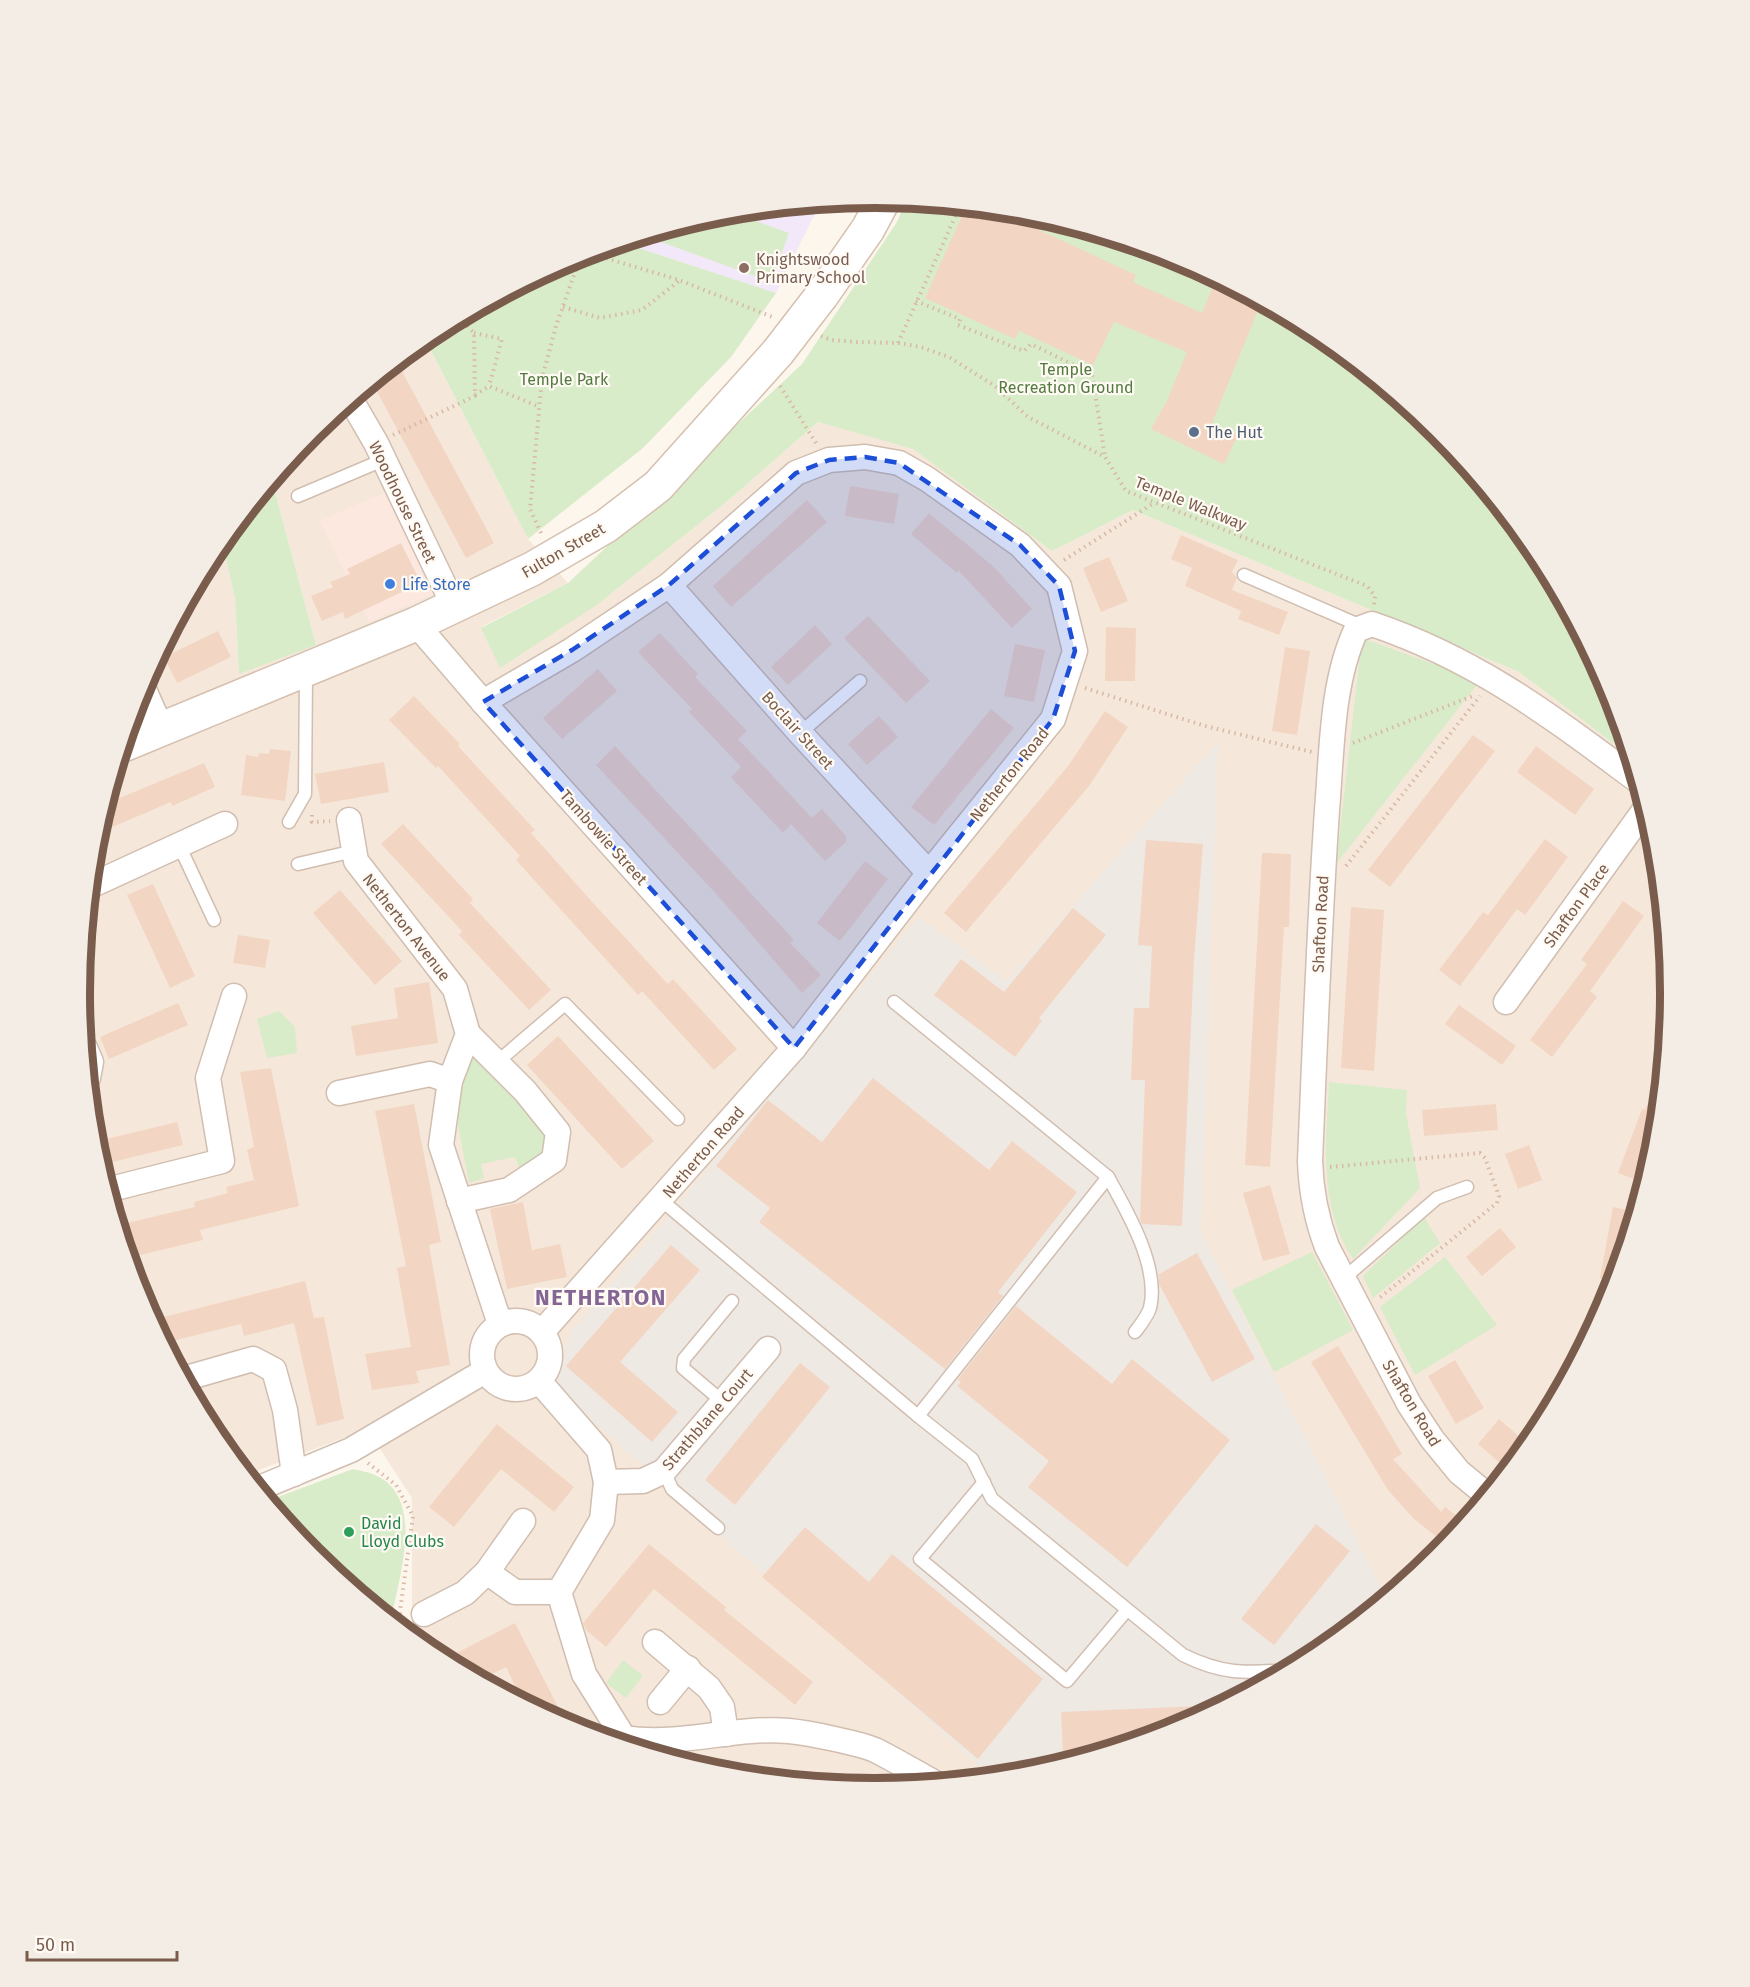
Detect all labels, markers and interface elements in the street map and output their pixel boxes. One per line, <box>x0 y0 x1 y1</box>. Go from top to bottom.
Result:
place label: Knightswood Primary School <box>756 250 866 287</box>
marker: Knightswood Primary School <box>737 261 751 275</box>
park label: Temple Recreation Ground <box>998 360 1134 397</box>
park label: Temple Park <box>520 370 609 389</box>
place label: The Hut <box>1206 423 1263 442</box>
marker: The Hut <box>1187 425 1201 439</box>
street label: Woodhouse Street <box>365 438 440 566</box>
street label: Temple Walkway <box>1132 472 1249 535</box>
street label: Fulton Street <box>518 519 609 582</box>
place label: Life Store <box>402 575 471 594</box>
marker: Life Store <box>383 577 397 591</box>
street label: Boclair Street <box>758 687 838 773</box>
street label: Netherton Road <box>966 724 1053 825</box>
street label: Tambowie Street <box>556 786 651 889</box>
street label: Shafton Place <box>1540 860 1613 951</box>
street label: Netherton Avenue <box>359 870 455 985</box>
street label: Shafton Road <box>1308 875 1333 973</box>
street label: Netherton Road <box>658 1103 748 1202</box>
district label: NETHERTON <box>535 1284 667 1311</box>
street label: Shafton Road <box>1378 1357 1445 1450</box>
street label: Strathblane Court <box>658 1364 757 1474</box>
place label: David Lloyd Clubs <box>361 1514 444 1551</box>
marker: David Lloyd Clubs <box>342 1525 356 1539</box>
scale bar <box>27 1924 177 1962</box>
text: 50 m <box>36 1934 75 1956</box>

